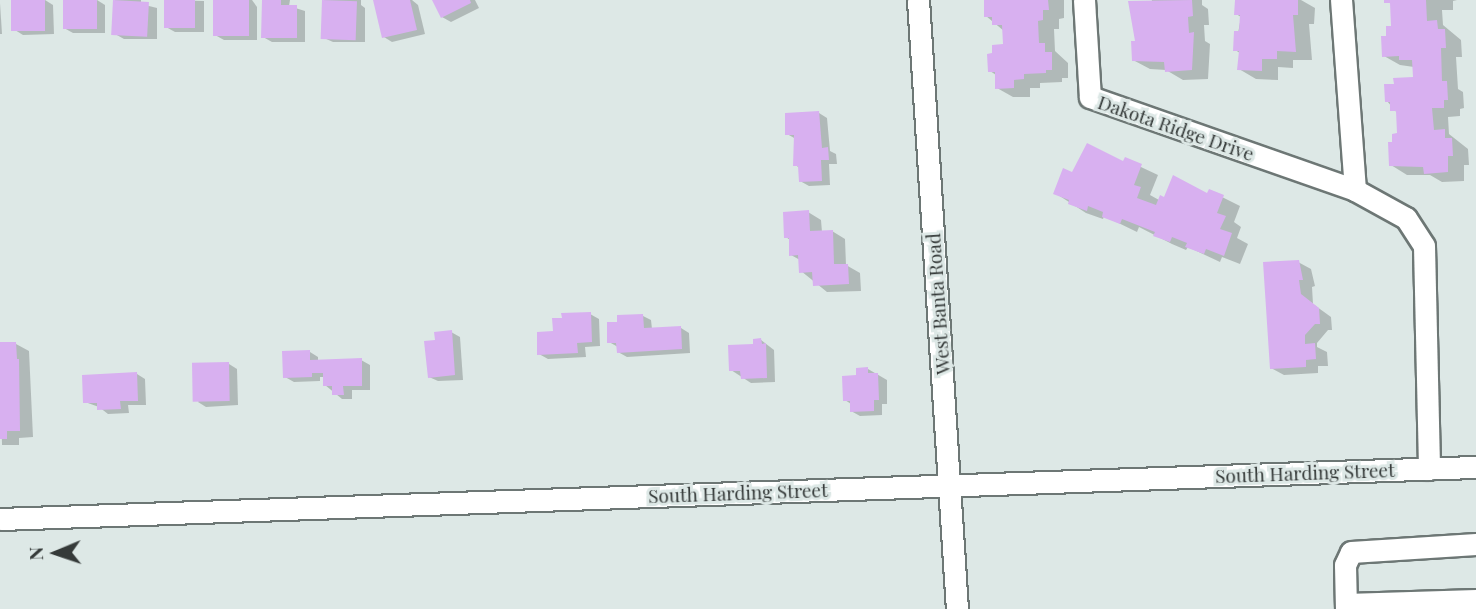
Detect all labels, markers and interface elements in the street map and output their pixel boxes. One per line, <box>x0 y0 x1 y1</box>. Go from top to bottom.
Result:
street label: Dakota Ridge Drive <box>1095 91 1257 165</box>
street label: West Banta Road <box>922 232 954 376</box>
street label: South Harding Street <box>1215 458 1395 488</box>
street label: South Harding Street <box>648 478 828 508</box>
north arrow <box>21 518 91 588</box>
text: N <box>22 546 48 561</box>

